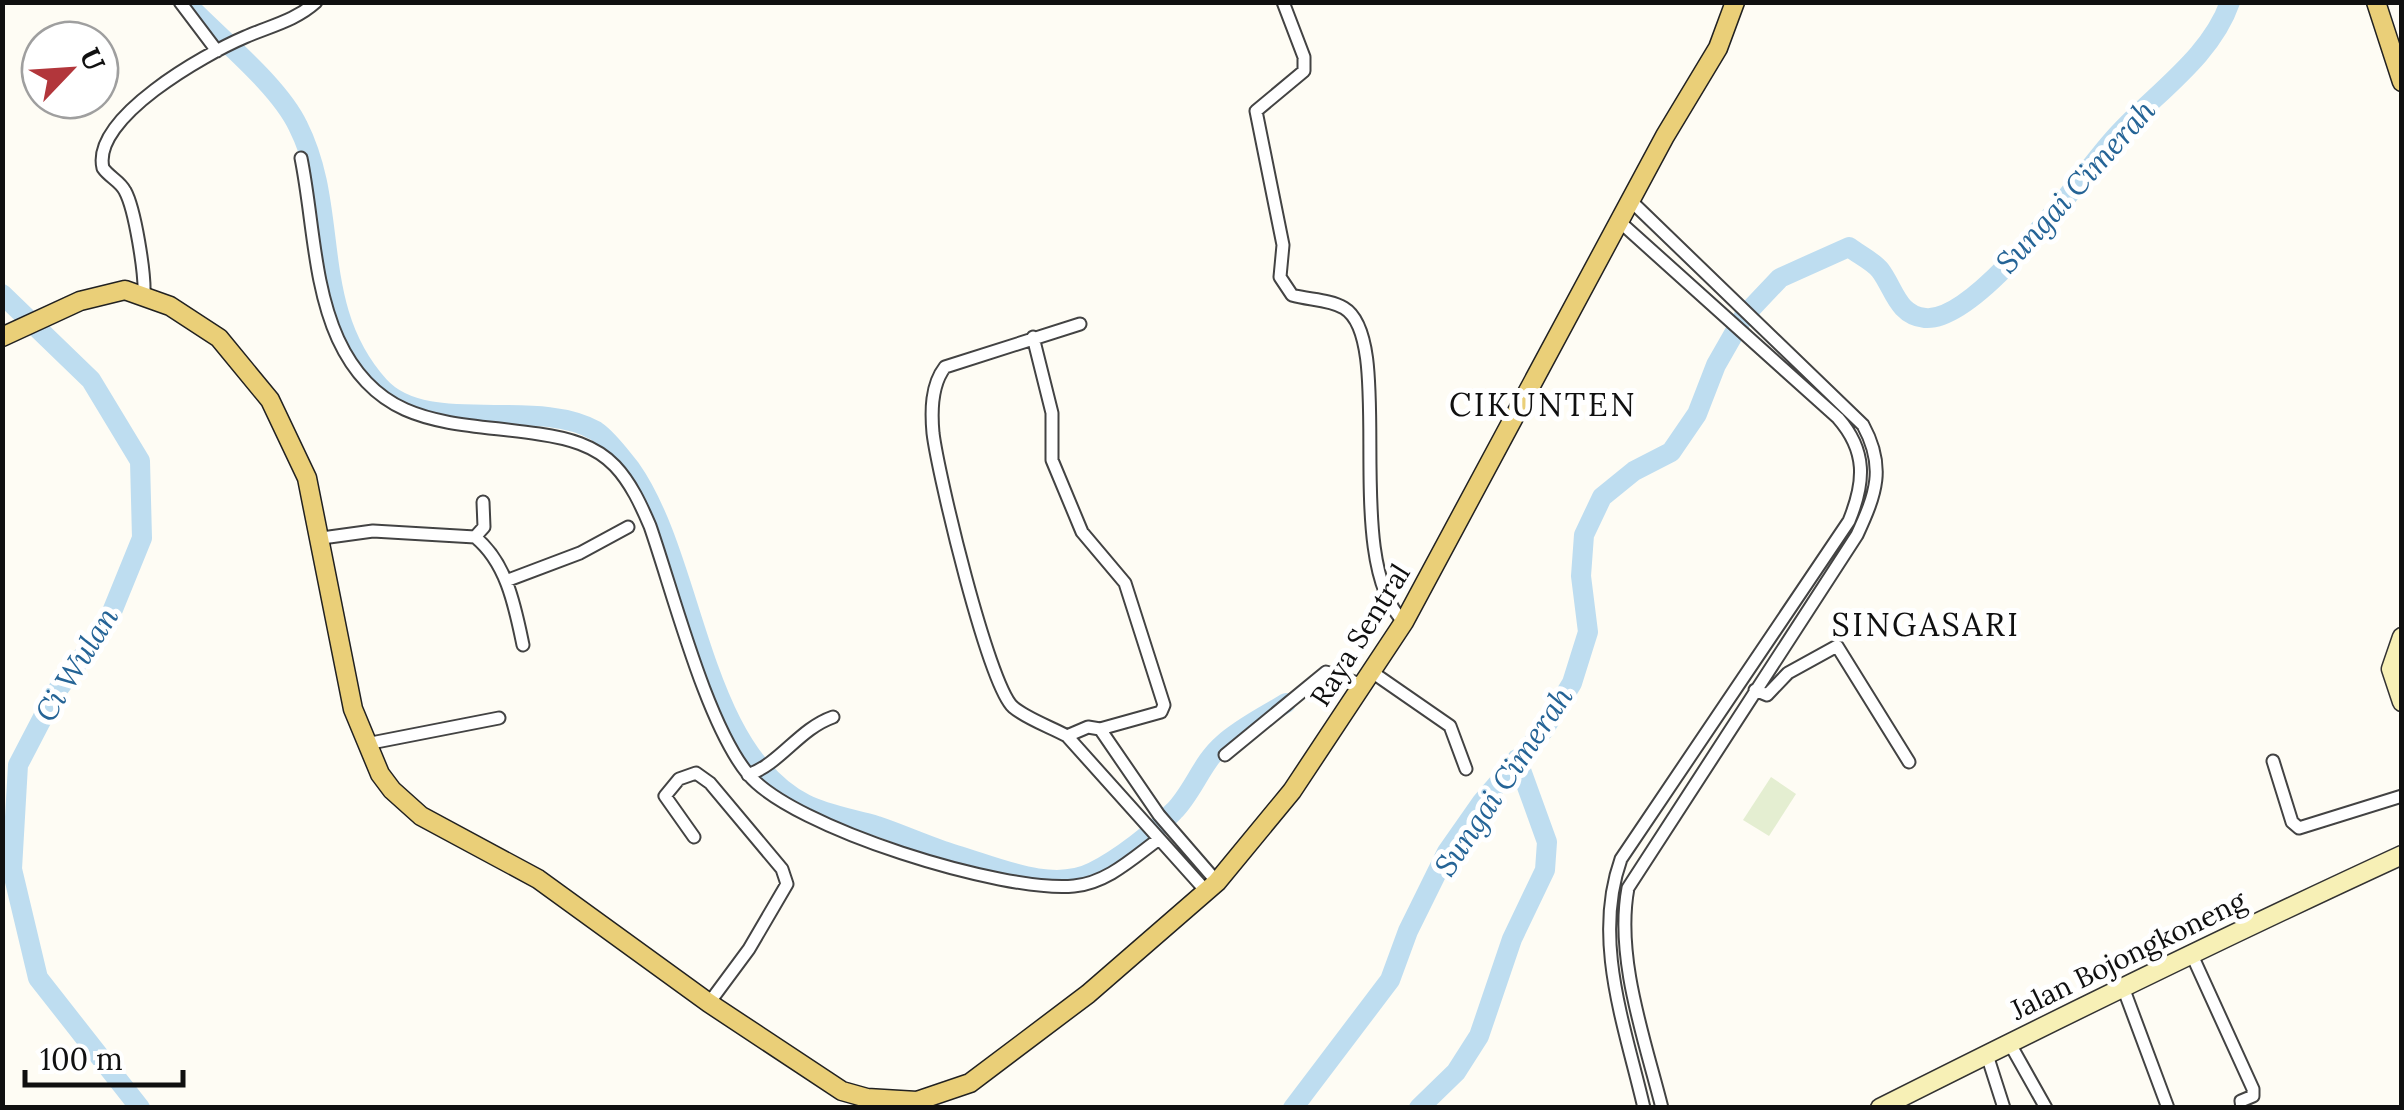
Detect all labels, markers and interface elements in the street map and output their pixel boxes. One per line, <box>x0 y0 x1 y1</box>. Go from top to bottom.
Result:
north arrow <box>20 20 120 120</box>
text: U <box>72 42 113 77</box>
water label: Sungai Cimerah <box>1987 91 2163 281</box>
district label: CIKUNTEN <box>1449 384 1637 425</box>
street label: Raya Sentral <box>1302 557 1418 713</box>
water label: Ci Wulan <box>26 599 126 728</box>
district label: SINGASARI <box>1832 604 2020 645</box>
water label: Sungai Cimerah <box>1426 679 1580 883</box>
street label: Jalan Bojongkoneng <box>2004 882 2252 1028</box>
scale bar <box>25 1025 182 1087</box>
text: 100 m <box>40 1040 123 1078</box>

